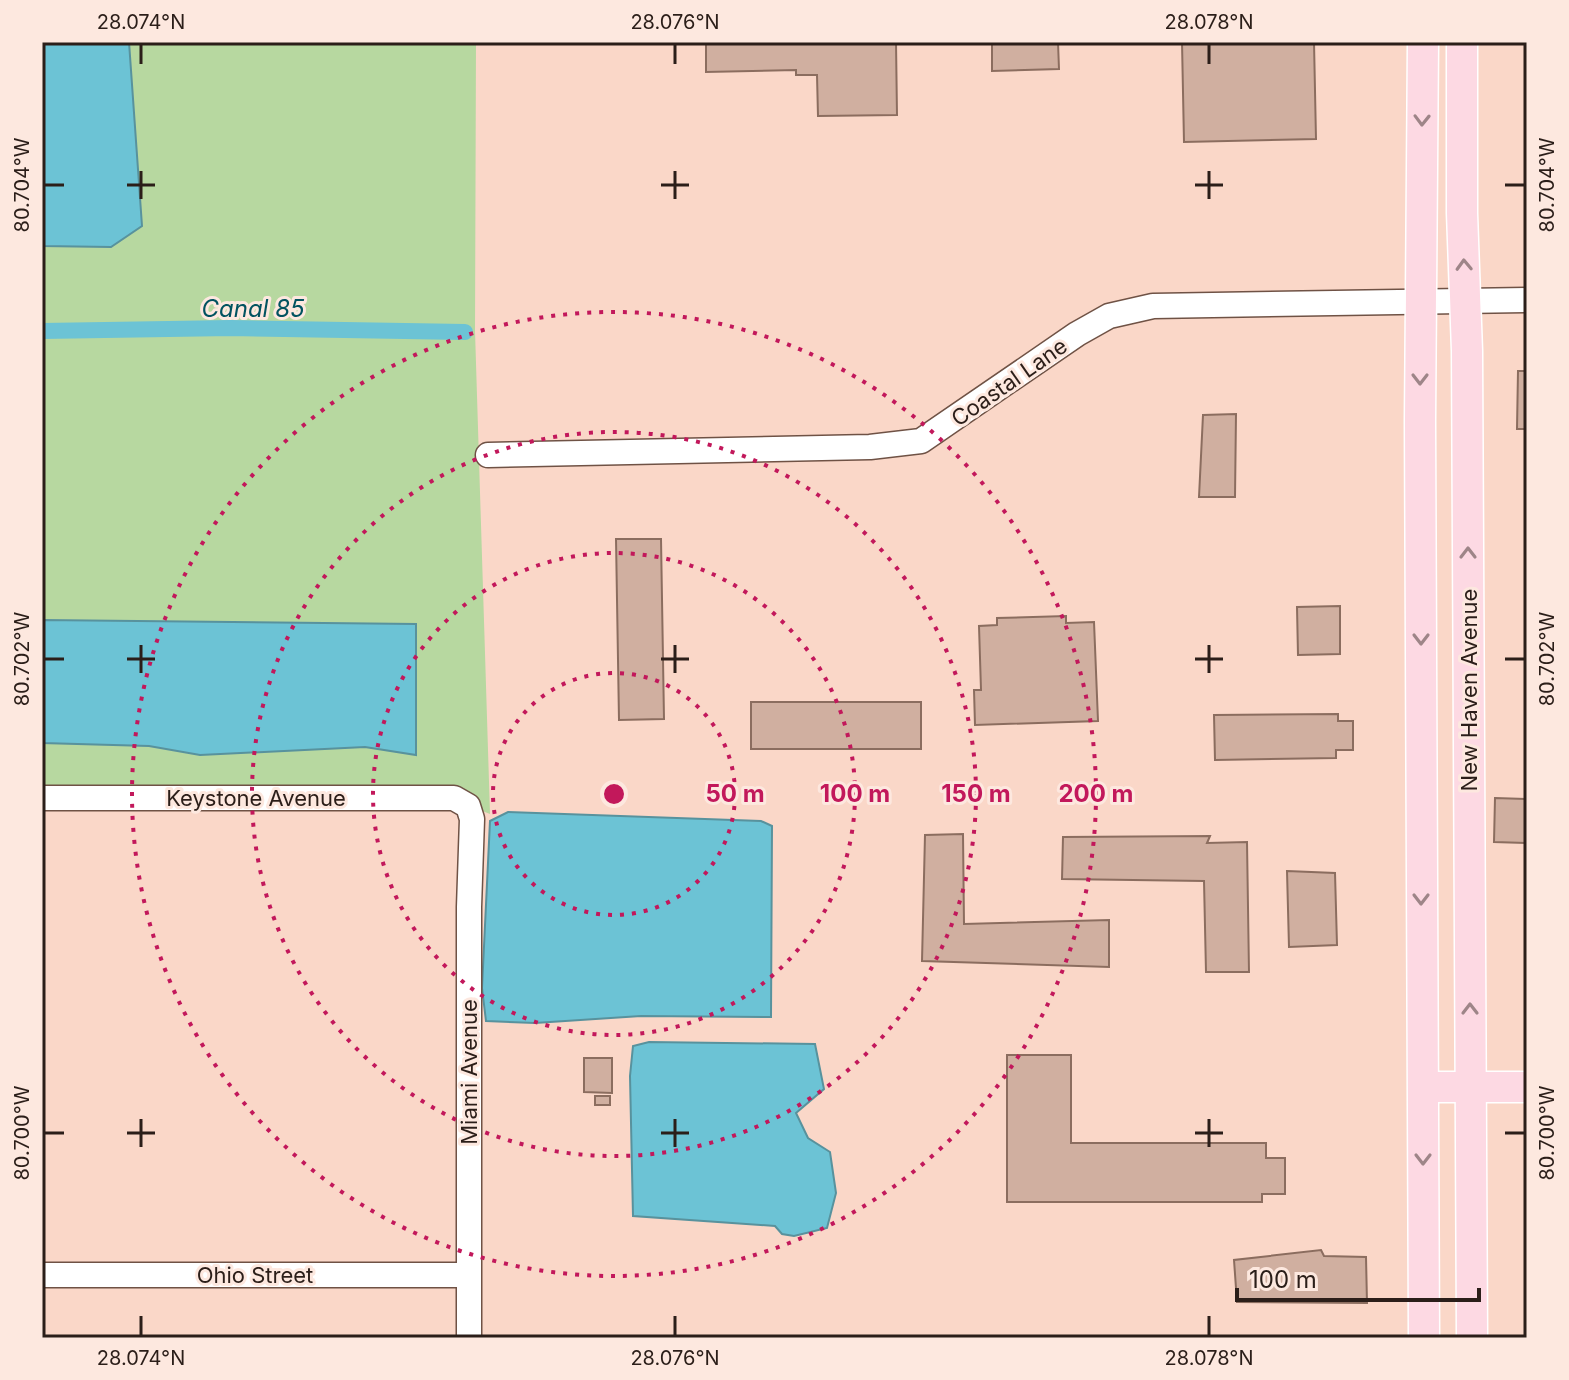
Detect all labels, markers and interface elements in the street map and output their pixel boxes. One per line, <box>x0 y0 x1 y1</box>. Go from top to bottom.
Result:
text: 28.074°N <box>97 10 185 34</box>
text: 28.076°N <box>630 10 720 34</box>
text: 28.078°N <box>1165 10 1253 34</box>
one-way arrow <box>1414 114 1431 127</box>
text: 80.704°W <box>10 137 34 232</box>
text: 80.704°W <box>1535 137 1559 232</box>
one-way arrow <box>1456 258 1473 271</box>
water label: Canal 85 <box>201 294 305 323</box>
street label: Coastal Lane <box>946 333 1072 431</box>
one-way arrow <box>1411 373 1429 386</box>
one-way arrow <box>1459 546 1477 559</box>
street label: New Haven Avenue <box>1456 589 1482 791</box>
text: 80.702°W <box>10 611 34 706</box>
text: 80.702°W <box>1535 611 1559 706</box>
one-way arrow <box>1412 633 1430 646</box>
text: 50 m <box>705 779 765 808</box>
text: 100 m <box>820 779 890 808</box>
text: 150 m <box>941 779 1011 808</box>
text: 200 m <box>1058 779 1134 808</box>
centre of rings <box>600 780 628 808</box>
street label: Keystone Avenue <box>166 785 346 811</box>
one-way arrow <box>1412 893 1430 906</box>
street label: Miami Avenue <box>456 999 482 1145</box>
one-way arrow <box>1461 1002 1479 1015</box>
text: 80.700°W <box>10 1085 34 1181</box>
text: 80.700°W <box>1535 1085 1559 1181</box>
one-way arrow <box>1414 1153 1432 1166</box>
scale bar <box>1237 1252 1479 1302</box>
street label: Ohio Street <box>197 1262 313 1288</box>
text: 100 m <box>1249 1265 1317 1294</box>
text: 28.074°N <box>97 1346 185 1370</box>
text: 28.076°N <box>630 1346 720 1370</box>
text: 28.078°N <box>1165 1346 1253 1370</box>

